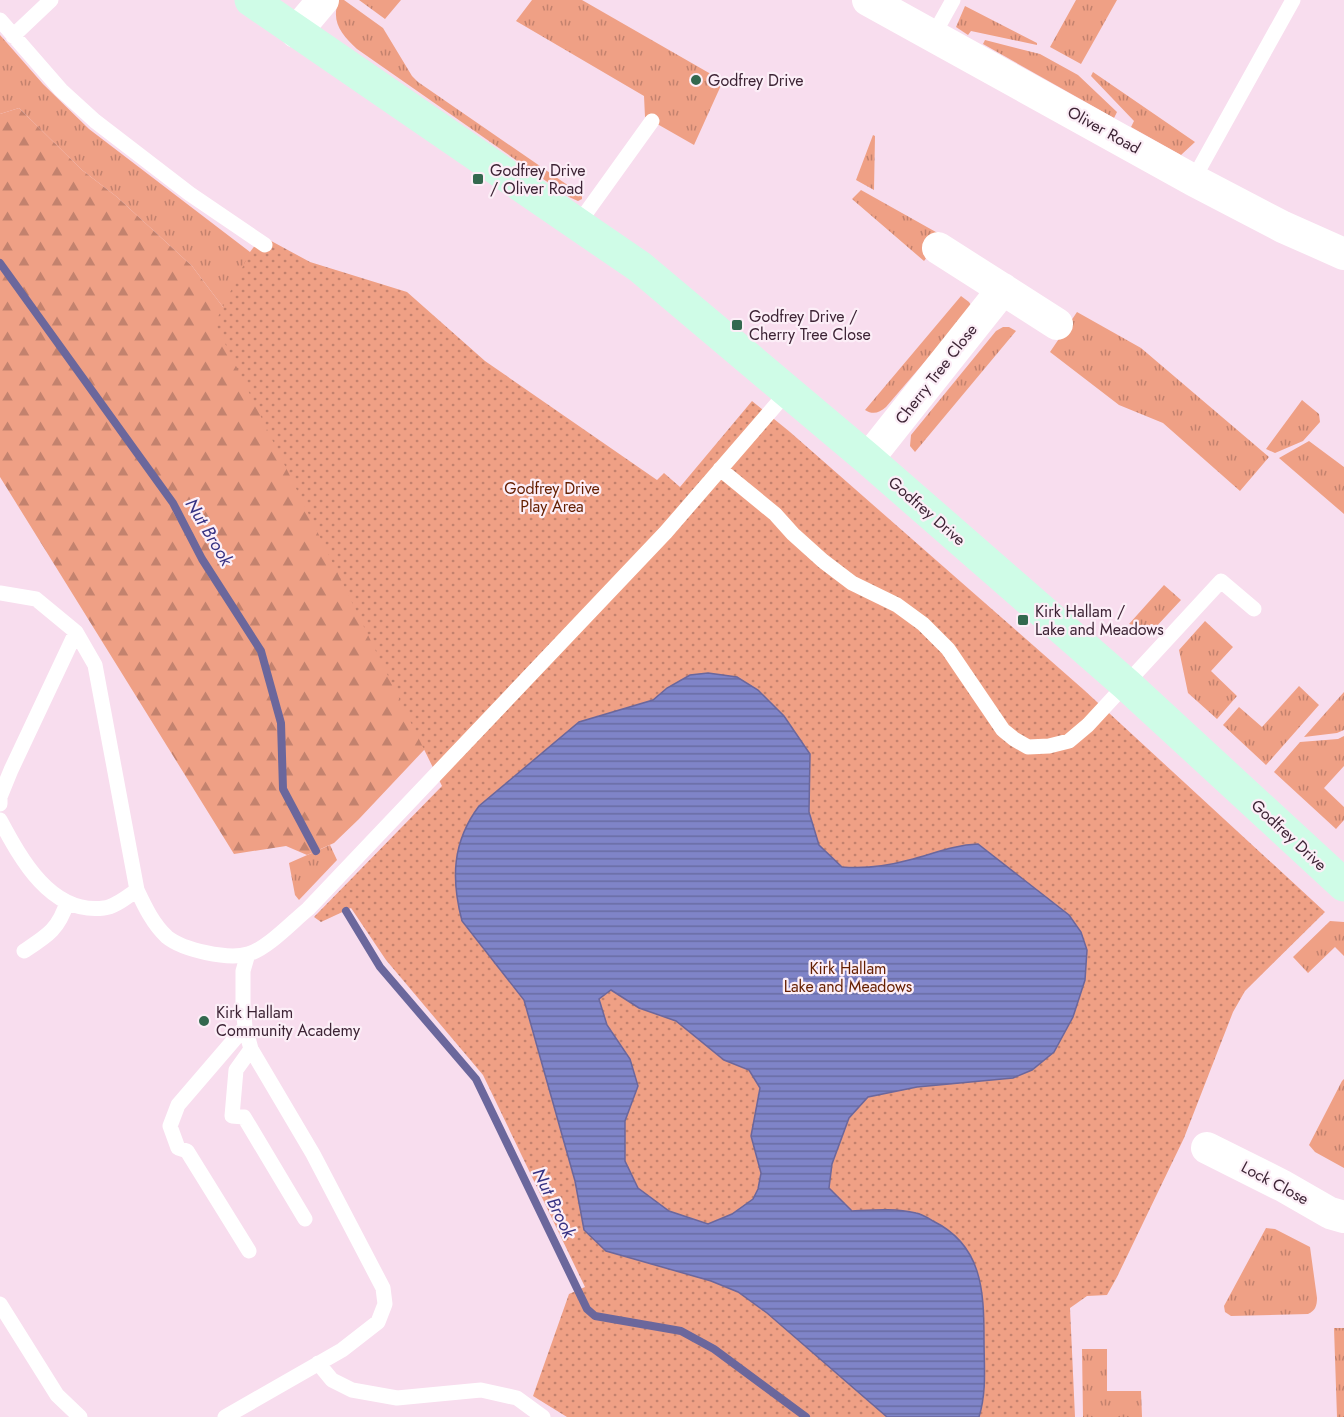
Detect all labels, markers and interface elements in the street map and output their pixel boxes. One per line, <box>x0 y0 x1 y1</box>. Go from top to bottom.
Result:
place label: Godfrey Drive <box>708 69 804 92</box>
marker: Godfrey Drive <box>689 73 703 87</box>
street label: Oliver Road <box>1063 100 1145 160</box>
place label: Godfrey Drive / Oliver Road <box>490 159 586 200</box>
marker: Godfrey Drive / Oliver Road <box>471 172 485 186</box>
place label: Godfrey Drive / Cherry Tree Close <box>749 305 871 346</box>
marker: Godfrey Drive / Cherry Tree Close <box>730 318 744 332</box>
street label: Cherry Tree Close <box>889 319 983 429</box>
street label: Godfrey Drive <box>883 471 971 551</box>
park label: Godfrey Drive Play Area <box>504 477 600 518</box>
water label: Nut Brook <box>179 493 240 572</box>
place label: Kirk Hallam / Lake and Meadows <box>1035 600 1164 641</box>
marker: Kirk Hallam / Lake and Meadows <box>1016 613 1030 627</box>
street label: Godfrey Drive <box>1246 794 1332 876</box>
park label: Kirk Hallam Lake and Meadows <box>784 957 912 998</box>
place label: Kirk Hallam Community Academy <box>216 1001 361 1042</box>
marker: Kirk Hallam Community Academy <box>197 1014 211 1028</box>
street label: Lock Close <box>1237 1156 1313 1210</box>
water label: Nut Brook <box>526 1164 583 1243</box>

